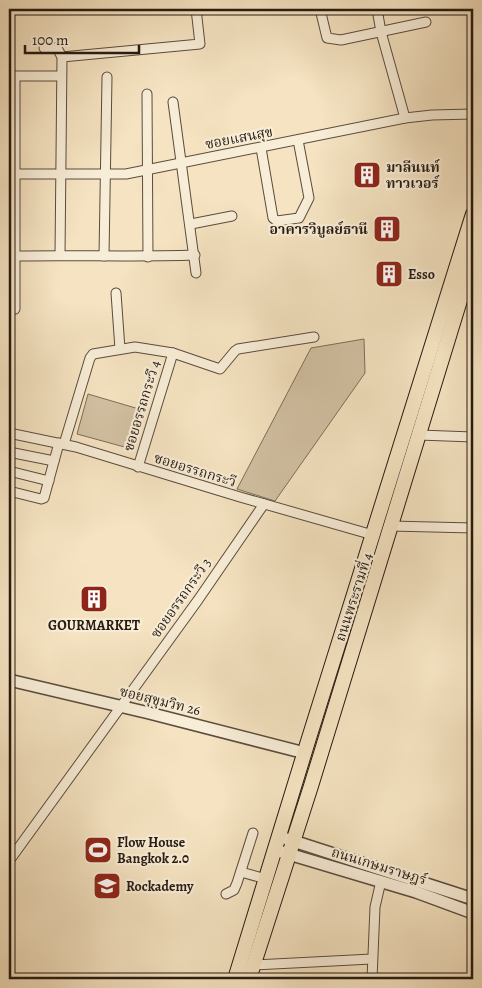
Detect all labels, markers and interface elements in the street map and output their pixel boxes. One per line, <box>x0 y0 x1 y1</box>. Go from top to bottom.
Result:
scale bar <box>25 22 139 54</box>
text: 100 m <box>32 30 69 50</box>
street label: ซอยแสนสุข <box>204 122 274 154</box>
place label: มาลีนนท์ ทาวเวอร์ <box>386 158 440 193</box>
building icon: มาลีนนท์ ทาวเวอร์ <box>352 160 382 190</box>
building icon: อาคารวิบูลย์ธานี <box>372 214 402 244</box>
place label: อาคารวิบูลย์ธานี <box>270 220 369 239</box>
building icon: Esso <box>374 259 404 289</box>
place label: Esso <box>408 265 435 284</box>
street label: ซอยอรรถกระวี 4 <box>119 358 165 454</box>
street label: ซอยอรรถกระวี <box>152 448 238 492</box>
street label: ถนนพระรามที่ 4 <box>330 550 377 644</box>
street label: ซอยอรรถกระวี 3 <box>146 554 216 642</box>
building icon: GOURMARKET <box>79 584 109 614</box>
place label: GOURMARKET <box>48 616 140 635</box>
street label: ซอยสุขุมวิท 26 <box>117 682 203 720</box>
place label: Flow House Bangkok 2.0 <box>117 833 189 868</box>
sports icon: Flow House Bangkok 2.0 <box>83 835 113 865</box>
street label: ถนนเกษมราษฎร์ <box>329 842 430 890</box>
school or university icon: Rockademy <box>92 871 122 901</box>
place label: Rockademy <box>126 877 194 896</box>

